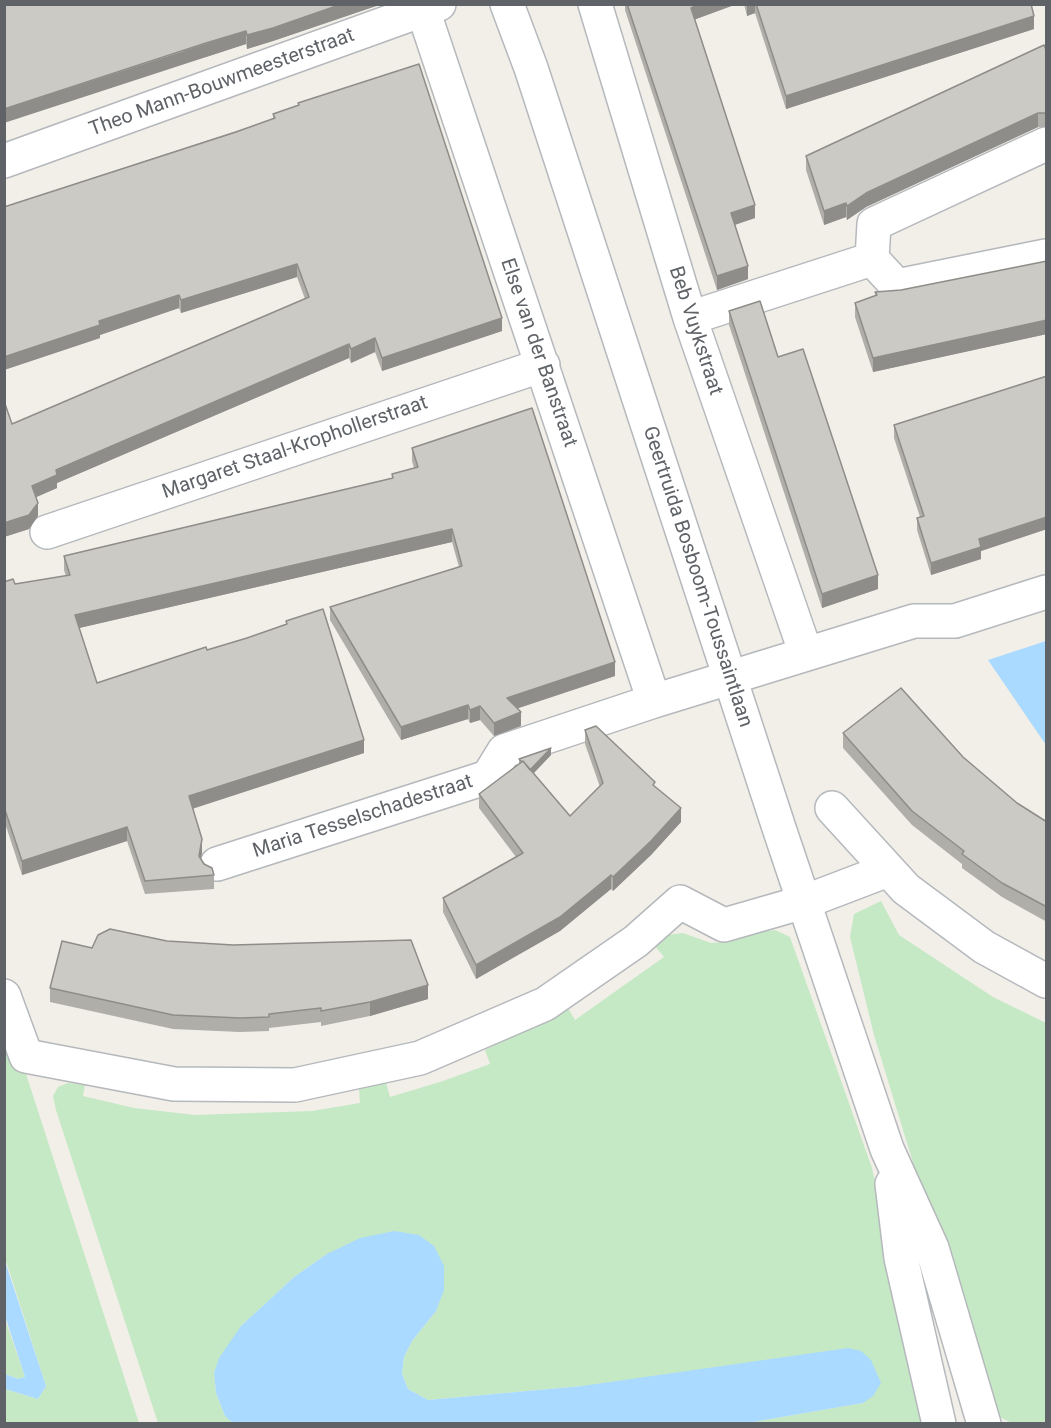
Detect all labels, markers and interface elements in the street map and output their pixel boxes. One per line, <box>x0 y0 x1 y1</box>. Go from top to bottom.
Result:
street label: Theo Mann-Bouwmeesterstraat <box>86 24 358 142</box>
street label: Else van der Banstraat <box>494 255 582 451</box>
street label: Beb Vuykstraat <box>663 264 727 398</box>
street label: Margaret Staal-Krophollerstraat <box>159 391 431 505</box>
street label: Geertruida Bosboom-Toussaintlaan <box>637 424 757 730</box>
street label: Maria Tesselschadestraat <box>250 770 476 864</box>

